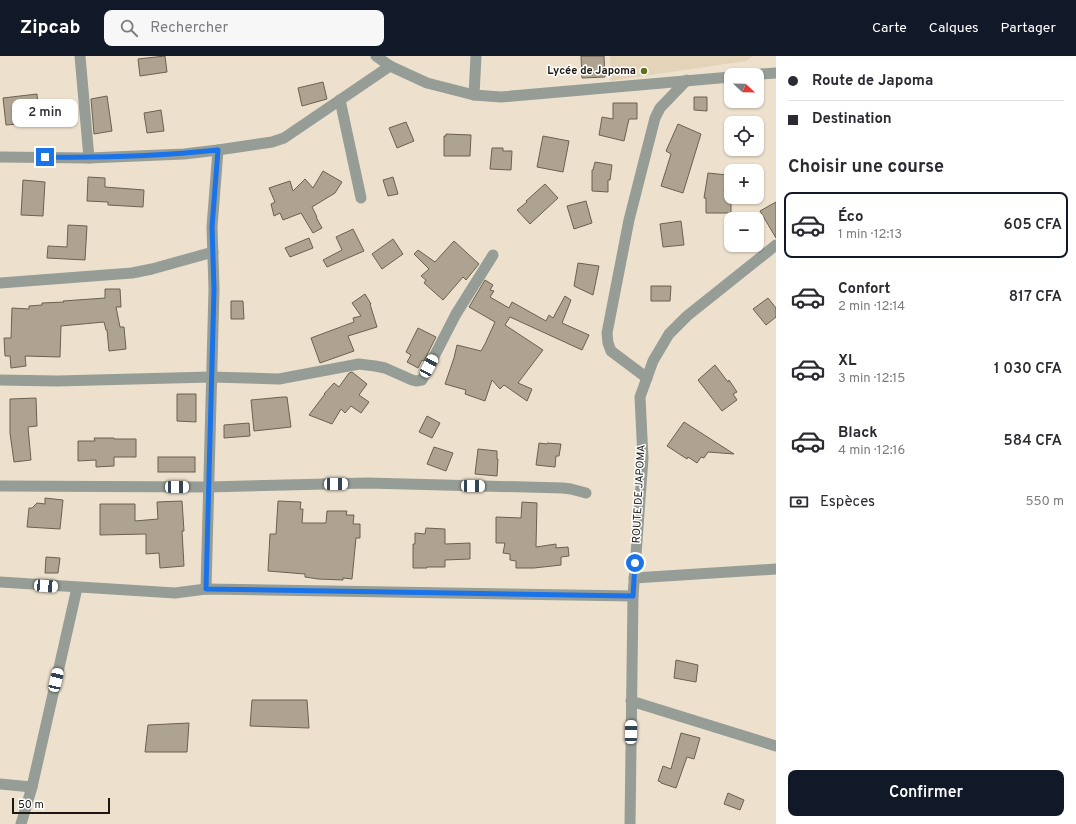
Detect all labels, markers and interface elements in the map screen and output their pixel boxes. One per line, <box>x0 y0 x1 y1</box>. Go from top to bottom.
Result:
search box <box>104 10 384 46</box>
text: Zipcab <box>20 16 80 40</box>
icon: search <box>118 17 140 39</box>
text: Rechercher <box>150 19 228 38</box>
text: Carte <box>872 20 907 37</box>
text: Calques <box>929 20 979 37</box>
text: Partager <box>1001 20 1056 37</box>
place label: Lycée de Japoma <box>547 64 636 78</box>
marker: Lycée de Japoma <box>639 66 649 76</box>
north arrow <box>724 68 764 108</box>
map controls <box>724 68 764 252</box>
text: Route de Japoma <box>812 72 933 91</box>
callout: 2 min <box>12 99 78 127</box>
text: 2 min <box>28 105 62 121</box>
text: Destination <box>812 110 892 129</box>
button: locate <box>724 116 764 156</box>
route end <box>36 148 54 166</box>
text: Choisir une course <box>788 156 944 179</box>
button: + <box>724 164 764 204</box>
icon: car <box>790 207 826 243</box>
text: Éco <box>838 208 863 227</box>
button: − <box>724 212 764 252</box>
text: 605 CFA <box>1004 216 1062 235</box>
text: 1 min · 12:13 <box>838 227 902 243</box>
icon: car <box>790 279 826 315</box>
text: Confort <box>838 280 890 299</box>
text: 817 CFA <box>1009 288 1062 307</box>
text: 2 min · 12:14 <box>838 299 905 315</box>
icon: car <box>790 351 826 387</box>
text: XL <box>838 352 856 371</box>
car <box>418 353 440 379</box>
text: 1 030 CFA <box>994 360 1062 379</box>
text: 3 min · 12:15 <box>838 371 905 387</box>
icon: car <box>790 423 826 459</box>
text: Black <box>838 424 878 443</box>
text: 584 CFA <box>1004 432 1062 451</box>
text: 4 min · 12:16 <box>838 443 905 459</box>
street label: ROUTE DE JAPOMA <box>629 444 649 544</box>
car <box>324 478 348 490</box>
car <box>461 480 485 492</box>
car <box>165 481 189 493</box>
icon: cash <box>788 491 810 513</box>
text: Espèces <box>820 493 875 512</box>
text: 550 m <box>1025 494 1064 510</box>
route start <box>626 554 644 572</box>
car <box>34 579 58 593</box>
car <box>47 667 65 693</box>
car <box>625 720 637 744</box>
button: Confirmer <box>788 770 1064 816</box>
scale bar <box>12 796 110 815</box>
text: 50 m <box>18 798 44 812</box>

